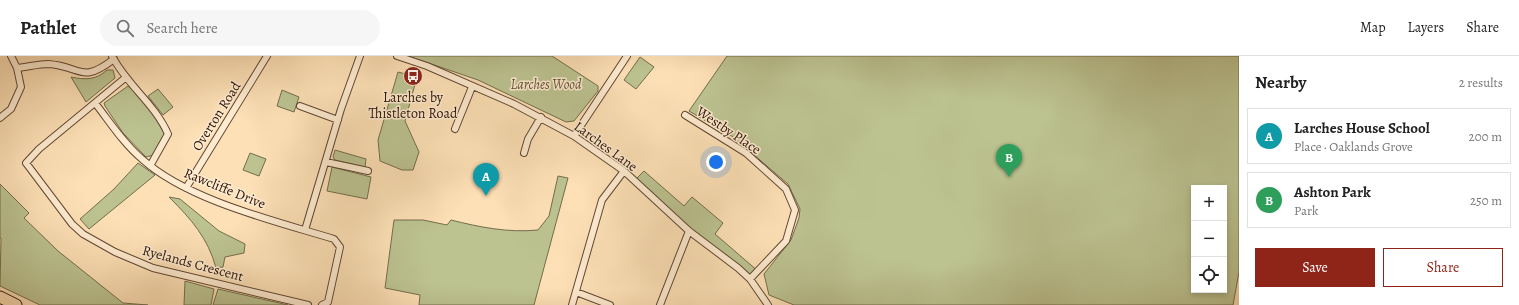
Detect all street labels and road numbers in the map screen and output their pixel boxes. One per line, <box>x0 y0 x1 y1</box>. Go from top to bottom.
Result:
street label: Overton Road <box>188 77 246 155</box>
street label: Westby Place <box>692 101 765 159</box>
street label: Larches Lane <box>570 117 641 176</box>
street label: Rawcliffe Drive <box>181 163 268 213</box>
street label: Ryelands Crescent <box>140 241 246 286</box>

